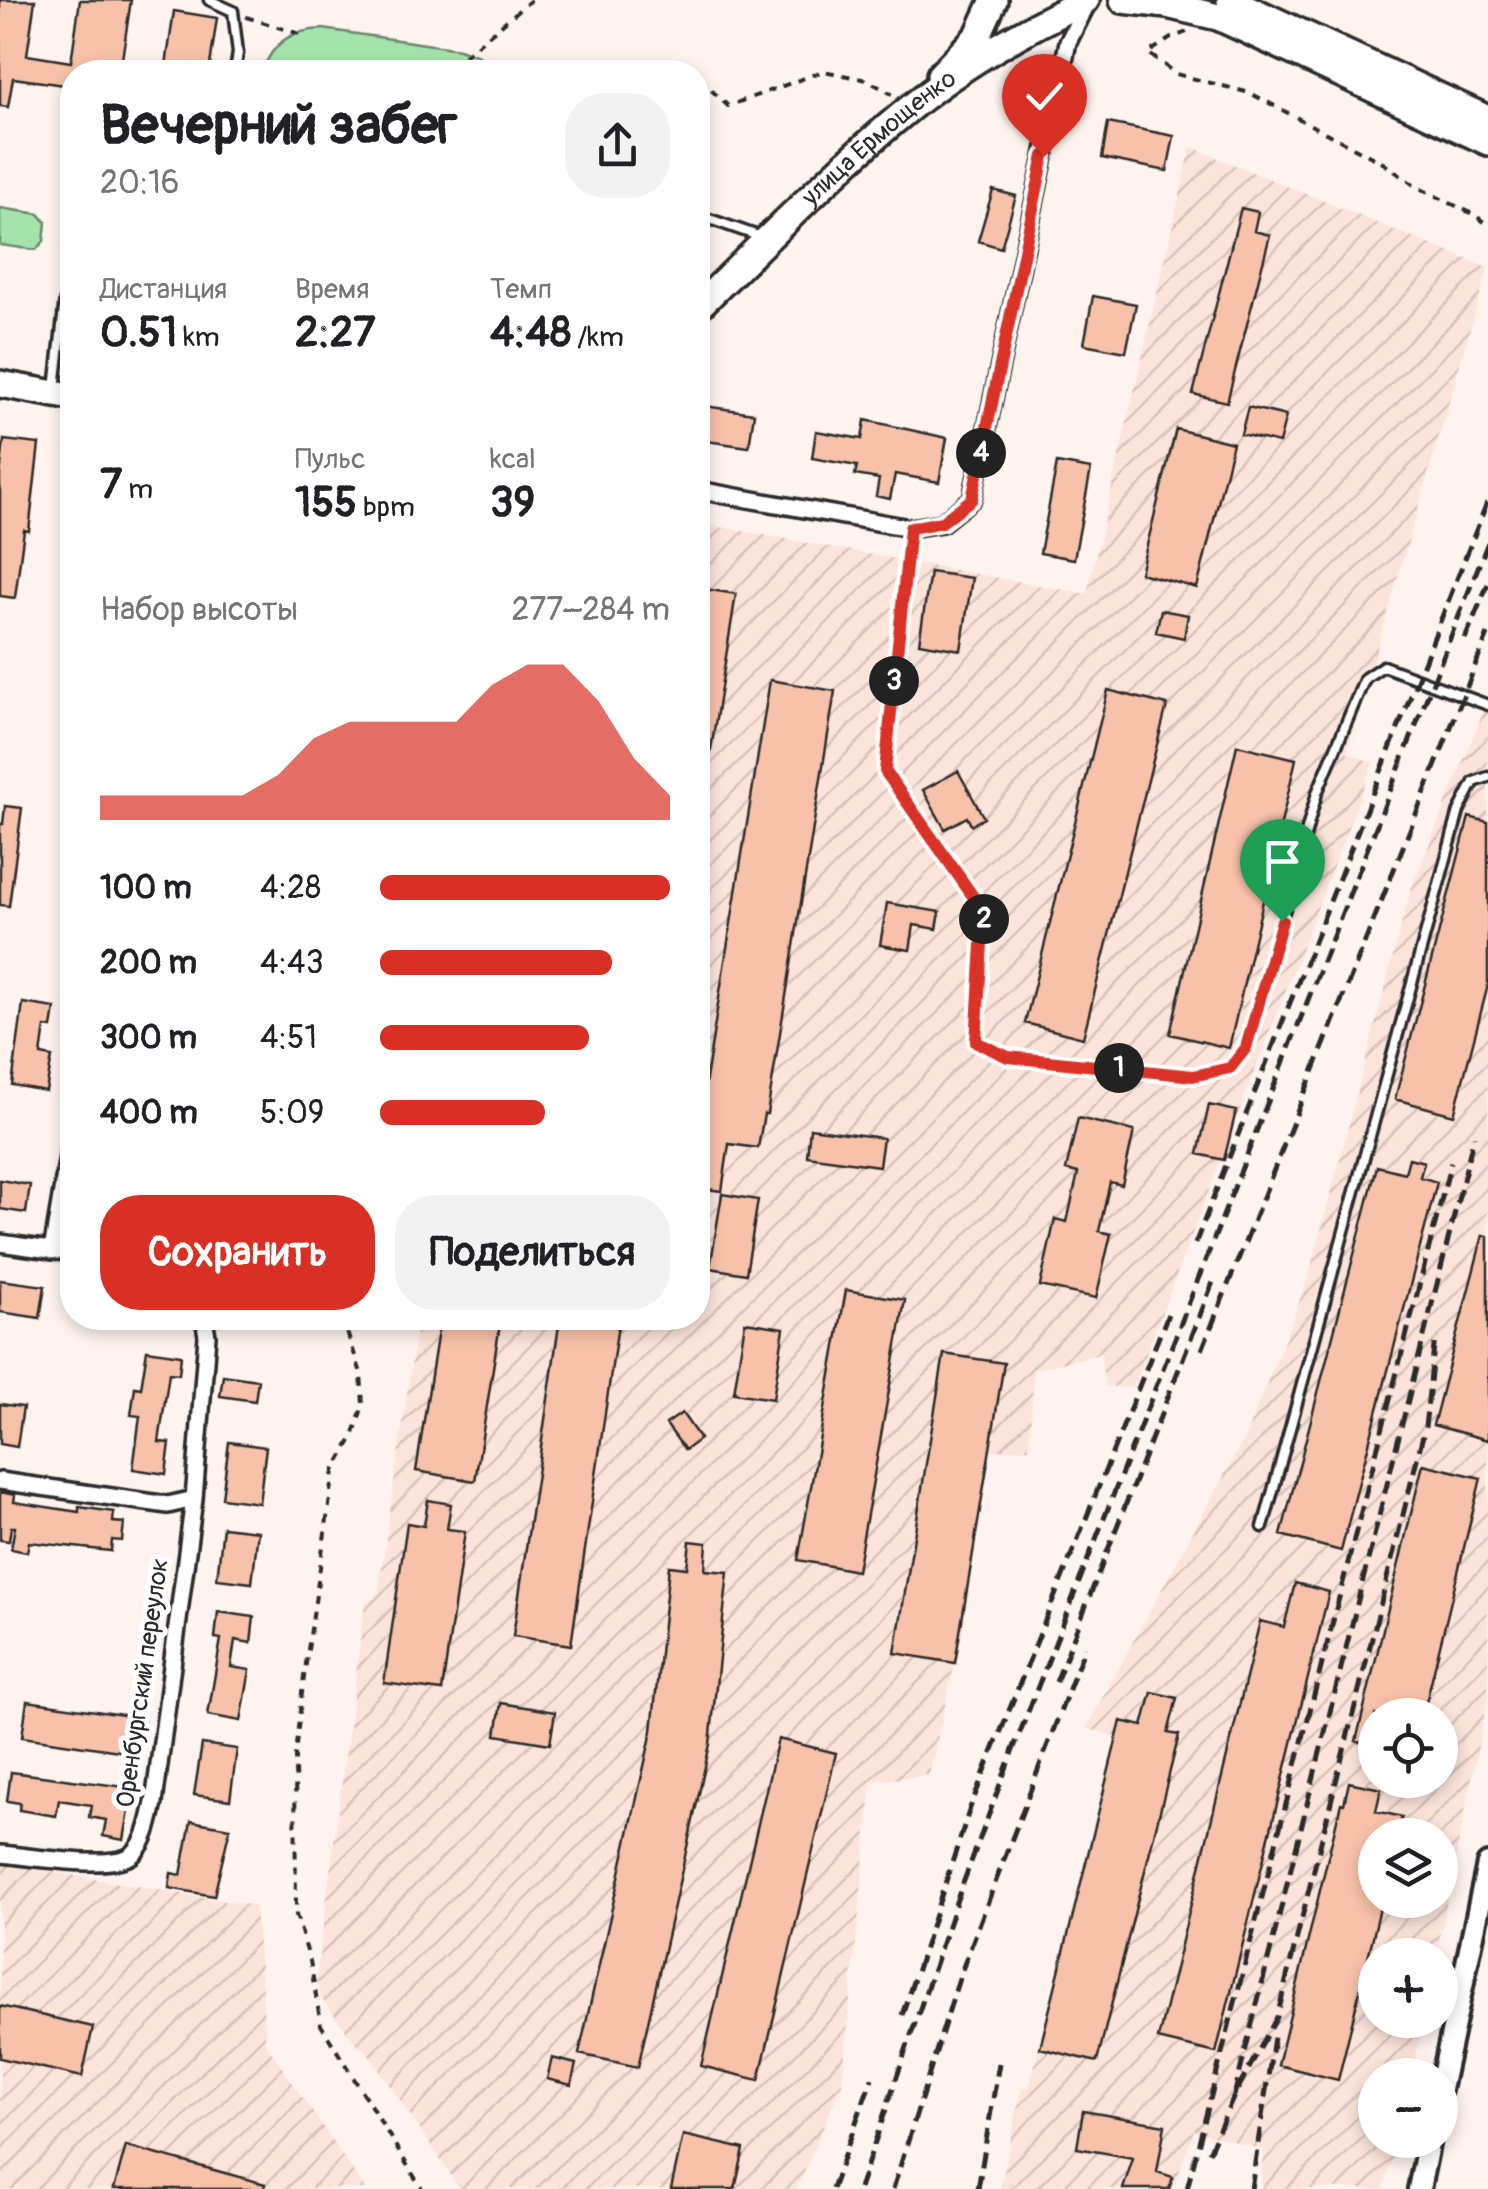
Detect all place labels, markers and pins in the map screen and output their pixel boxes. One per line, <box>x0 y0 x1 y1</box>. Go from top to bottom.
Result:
pin <box>1002 54 1087 157</box>
pin: 4 <box>956 428 1006 478</box>
pin: 3 <box>869 656 919 706</box>
pin <box>1240 819 1325 922</box>
pin: 2 <box>959 894 1009 944</box>
pin: 1 <box>1094 1043 1144 1093</box>

